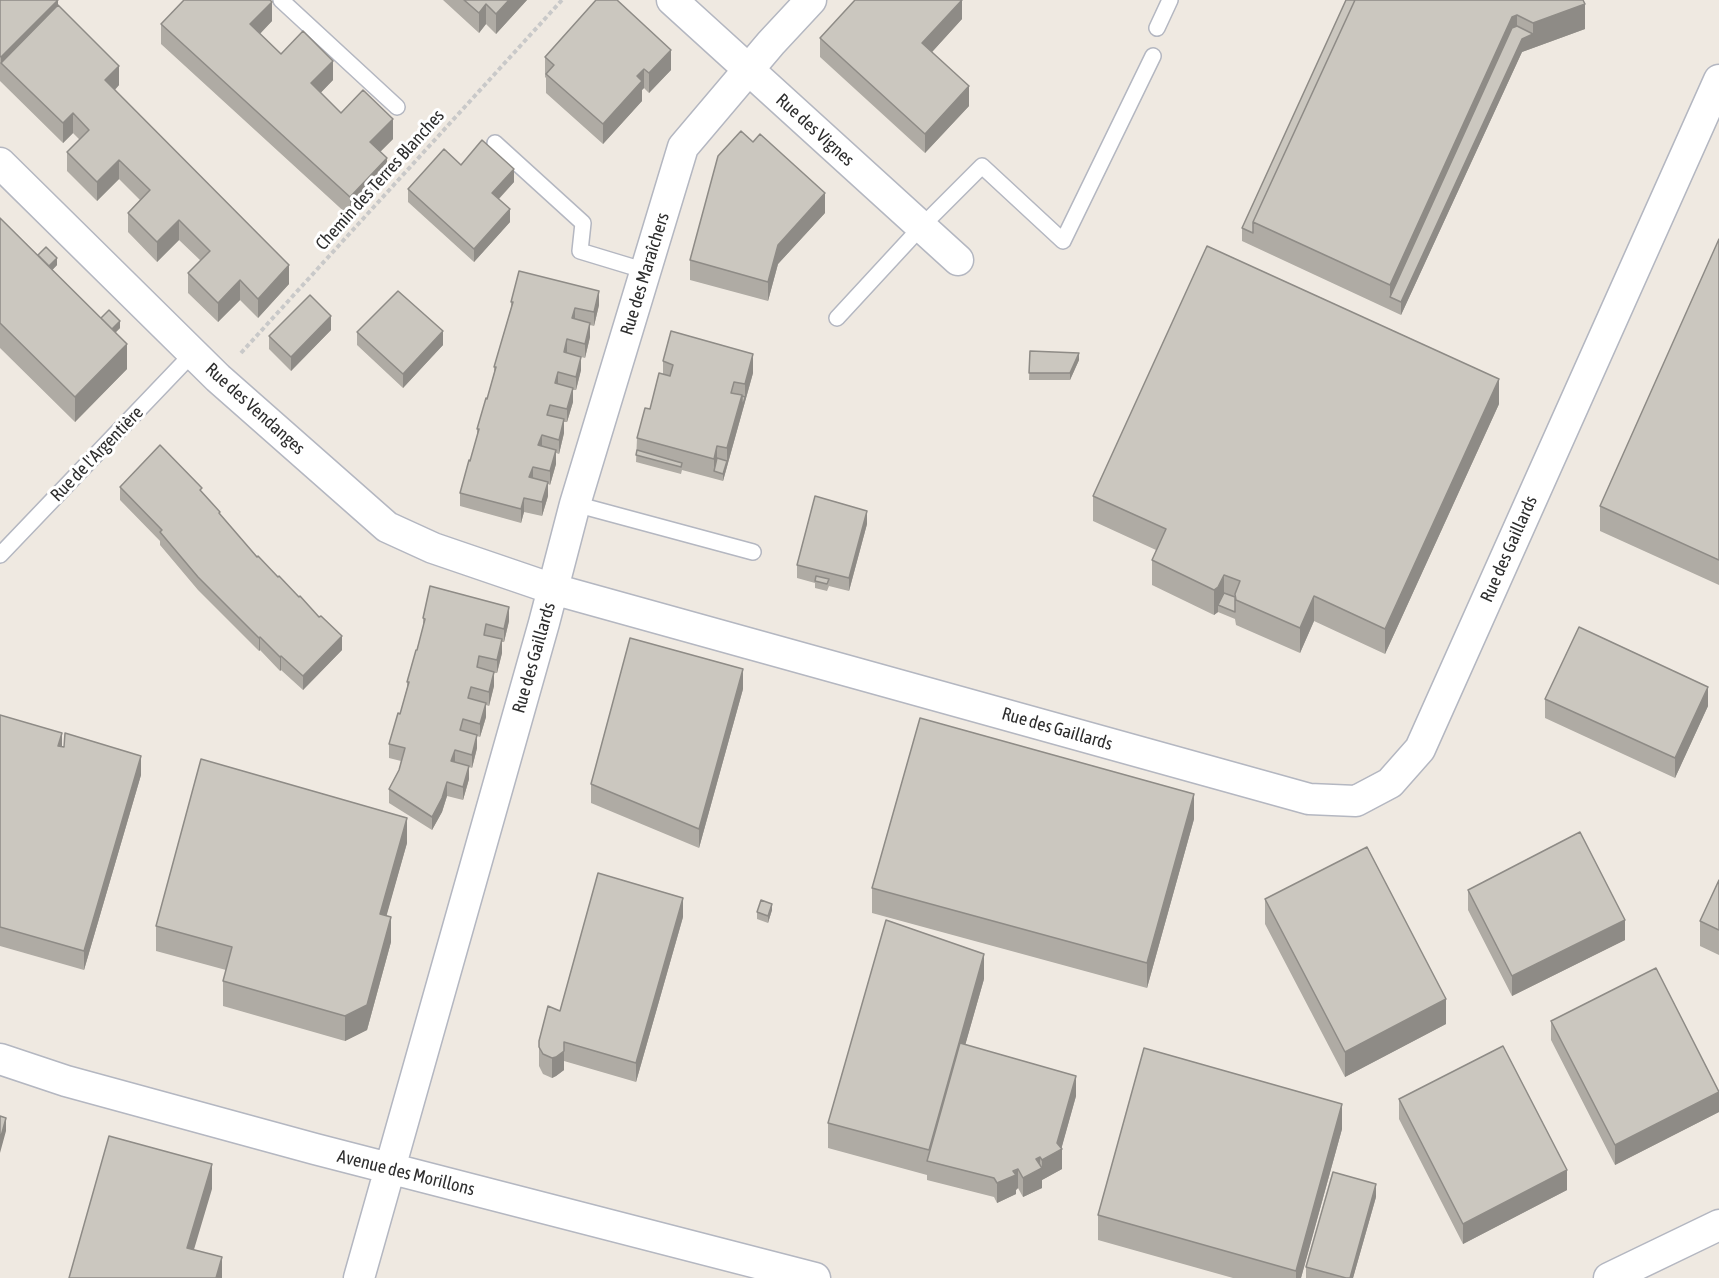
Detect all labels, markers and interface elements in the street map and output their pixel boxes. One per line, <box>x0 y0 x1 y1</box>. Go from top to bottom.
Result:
street label: Rue des Vignes <box>771 89 859 171</box>
street label: Chemin des Terres Blanches <box>311 105 449 255</box>
street label: Rue des Maraîchers <box>616 210 674 338</box>
street label: Rue des Vendanges <box>201 359 309 459</box>
street label: Rue de l'Argentière <box>46 402 148 506</box>
street label: Rue des Gaillards <box>1476 493 1542 605</box>
street label: Rue des Gaillards <box>508 600 560 716</box>
street label: Rue des Gaillards <box>999 703 1115 755</box>
street label: Avenue des Morillons <box>335 1146 477 1200</box>

